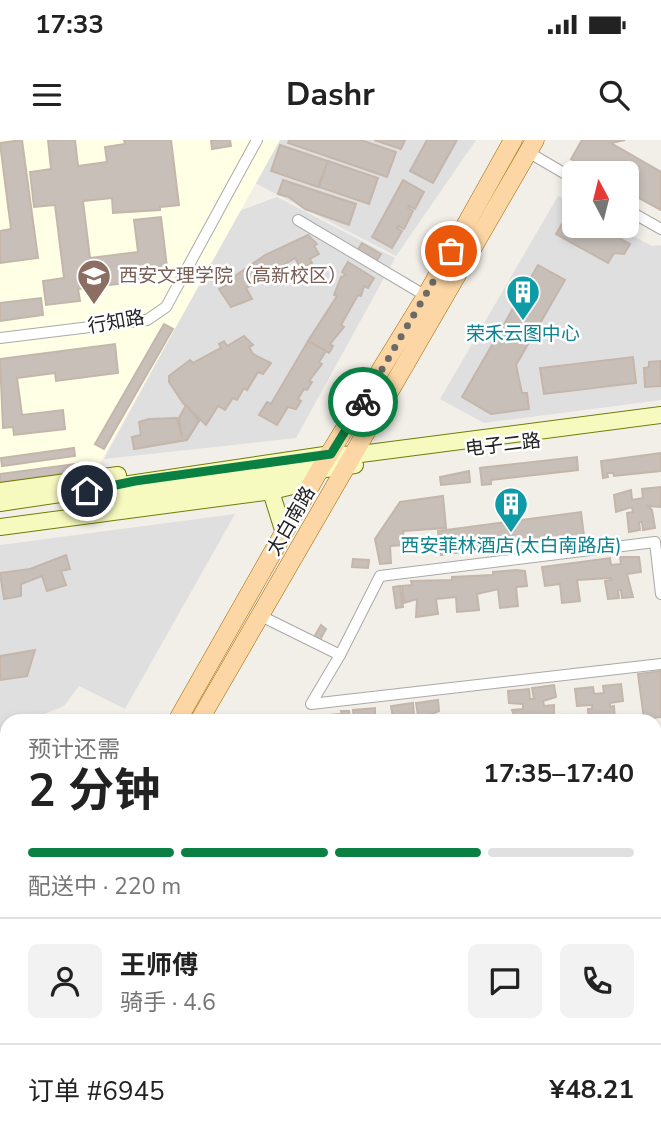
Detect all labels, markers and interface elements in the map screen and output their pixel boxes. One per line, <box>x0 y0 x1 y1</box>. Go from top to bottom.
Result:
text: 17:33 <box>35 7 104 42</box>
text: Dashr <box>286 73 375 116</box>
icon: menu <box>28 76 66 114</box>
icon: search <box>595 76 633 114</box>
north arrow <box>562 161 639 238</box>
map controls <box>562 161 639 238</box>
pin <box>421 221 481 281</box>
icon: bag <box>432 232 470 270</box>
school or university icon: 西安文理学院（高新校区） <box>75 257 113 306</box>
place label: 西安文理学院（高新校区） <box>119 263 347 289</box>
building icon: 荣禾云图中心 <box>504 273 542 322</box>
street label: 行知路 <box>86 304 146 340</box>
place label: 荣禾云图中心 <box>466 321 580 347</box>
courier <box>328 367 398 437</box>
icon: bike <box>344 383 382 421</box>
street label: 电子二路 <box>464 427 542 463</box>
pin <box>57 461 117 521</box>
icon: home <box>68 472 106 510</box>
street label: 太白南路 <box>261 482 321 560</box>
building icon: 西安菲林酒店(太白南路店) <box>492 485 530 534</box>
place label: 西安菲林酒店(太白南路店) <box>400 533 622 559</box>
text: 预计还需 <box>28 734 120 765</box>
text: 17:35–17:40 <box>483 756 634 791</box>
text: 2 分钟 <box>28 759 160 822</box>
text: 配送中 · 220 m <box>28 871 181 902</box>
button: person <box>28 944 102 1018</box>
button: chat <box>468 944 542 1018</box>
button: phone <box>560 944 634 1018</box>
text: 王师傅 <box>120 948 198 983</box>
text: 骑手 · 4.6 <box>120 987 216 1018</box>
text: ¥48.21 <box>550 1072 634 1107</box>
text: 订单 #6945 <box>28 1074 165 1109</box>

